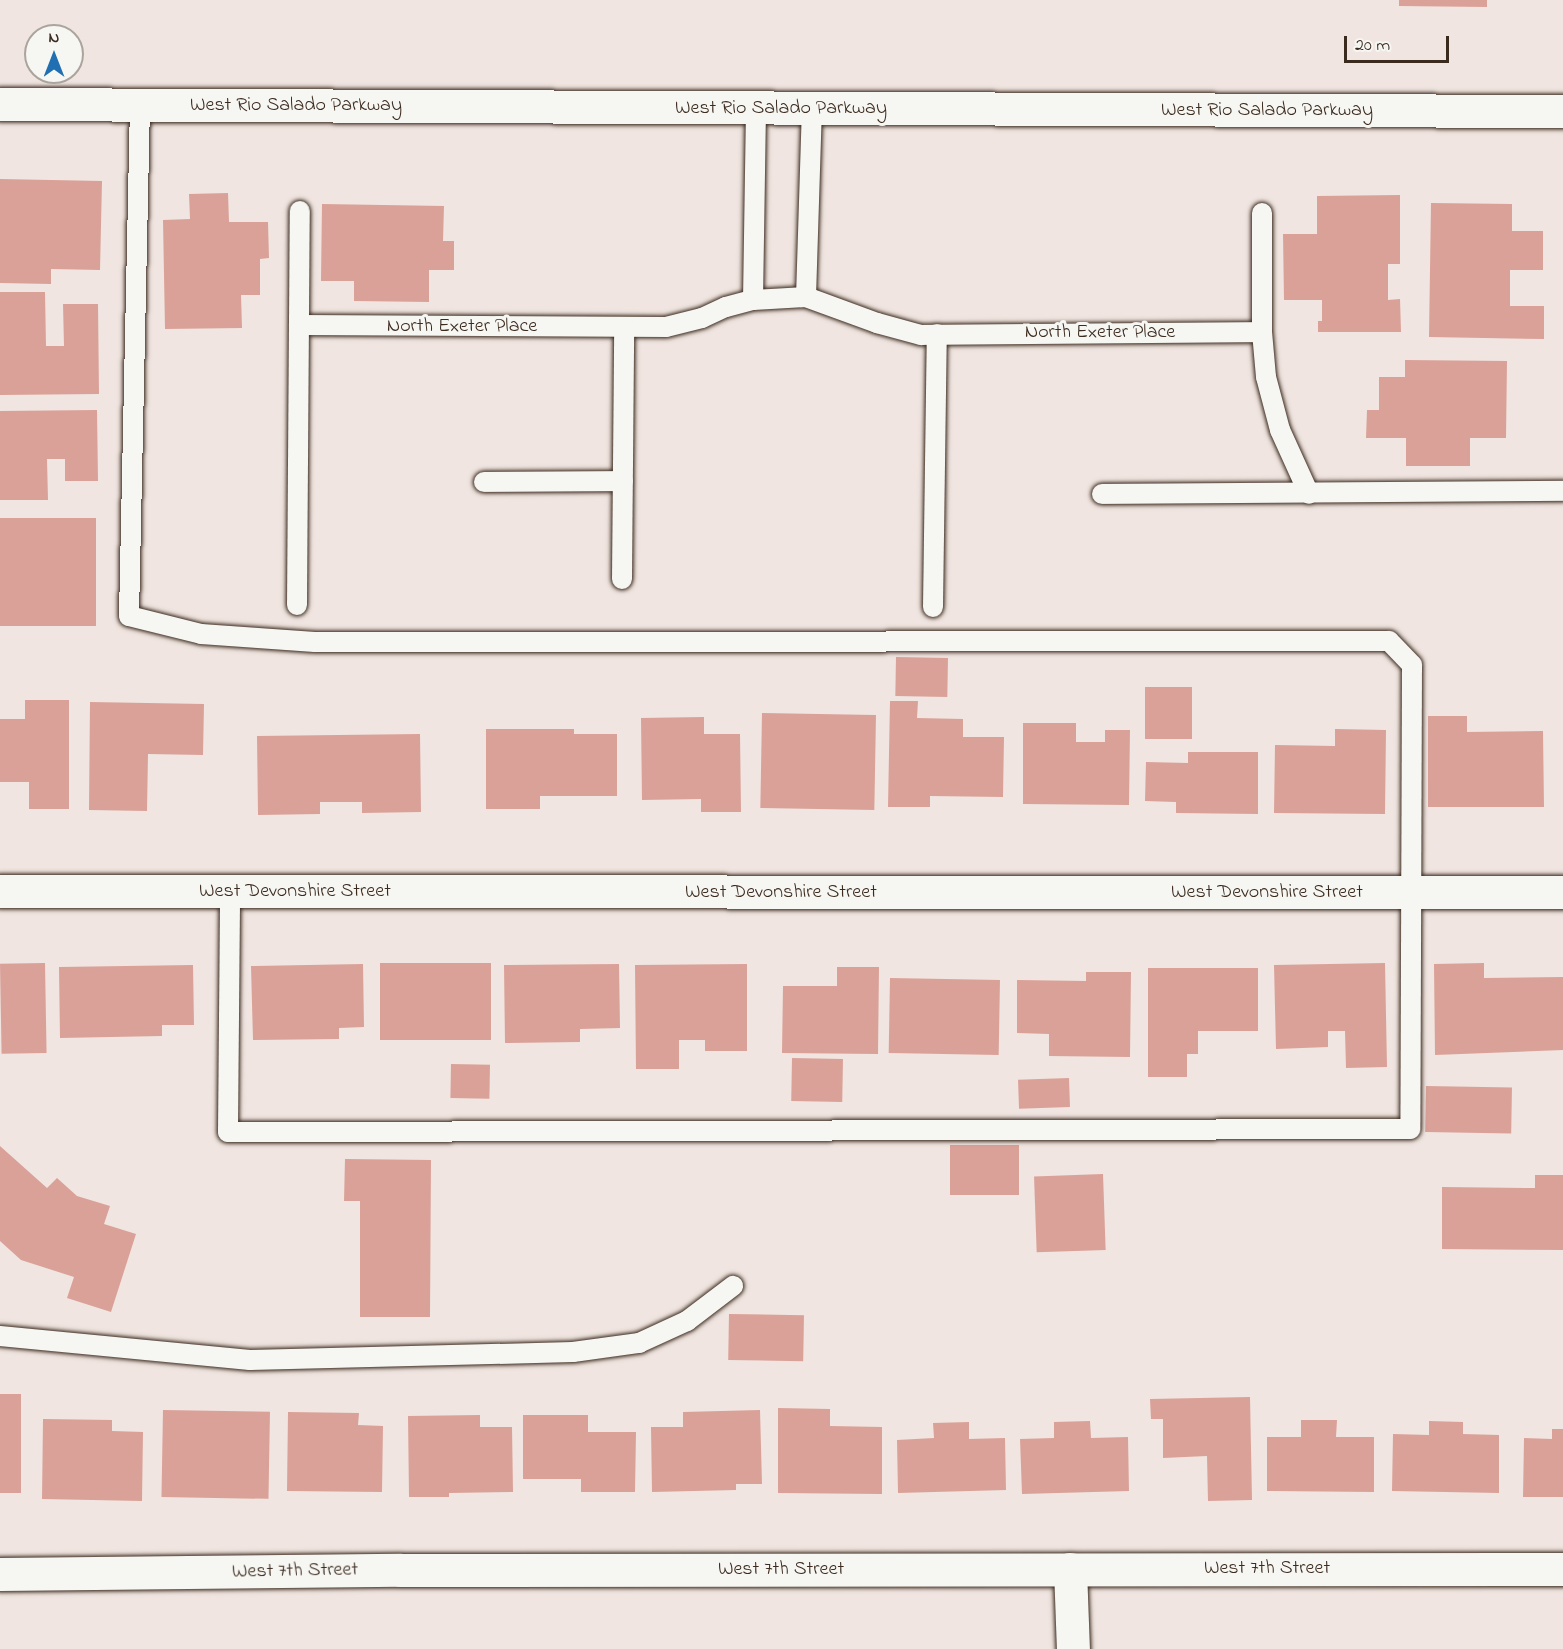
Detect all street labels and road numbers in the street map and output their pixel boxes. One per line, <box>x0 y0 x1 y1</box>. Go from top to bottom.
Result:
street label: West Rio Salado Parkway <box>190 93 402 117</box>
street label: West Rio Salado Parkway <box>675 96 887 120</box>
street label: West Rio Salado Parkway <box>1161 98 1373 122</box>
street label: North Exeter Place <box>387 314 537 338</box>
street label: North Exeter Place <box>1025 320 1175 344</box>
street label: West Devonshire Street <box>199 879 391 903</box>
street label: West Devonshire Street <box>685 880 877 904</box>
street label: West Devonshire Street <box>1171 880 1363 904</box>
street label: West 7th Street <box>1204 1556 1330 1580</box>
street label: West 7th Street <box>718 1557 844 1581</box>
street label: West 7th Street <box>232 1558 358 1584</box>

